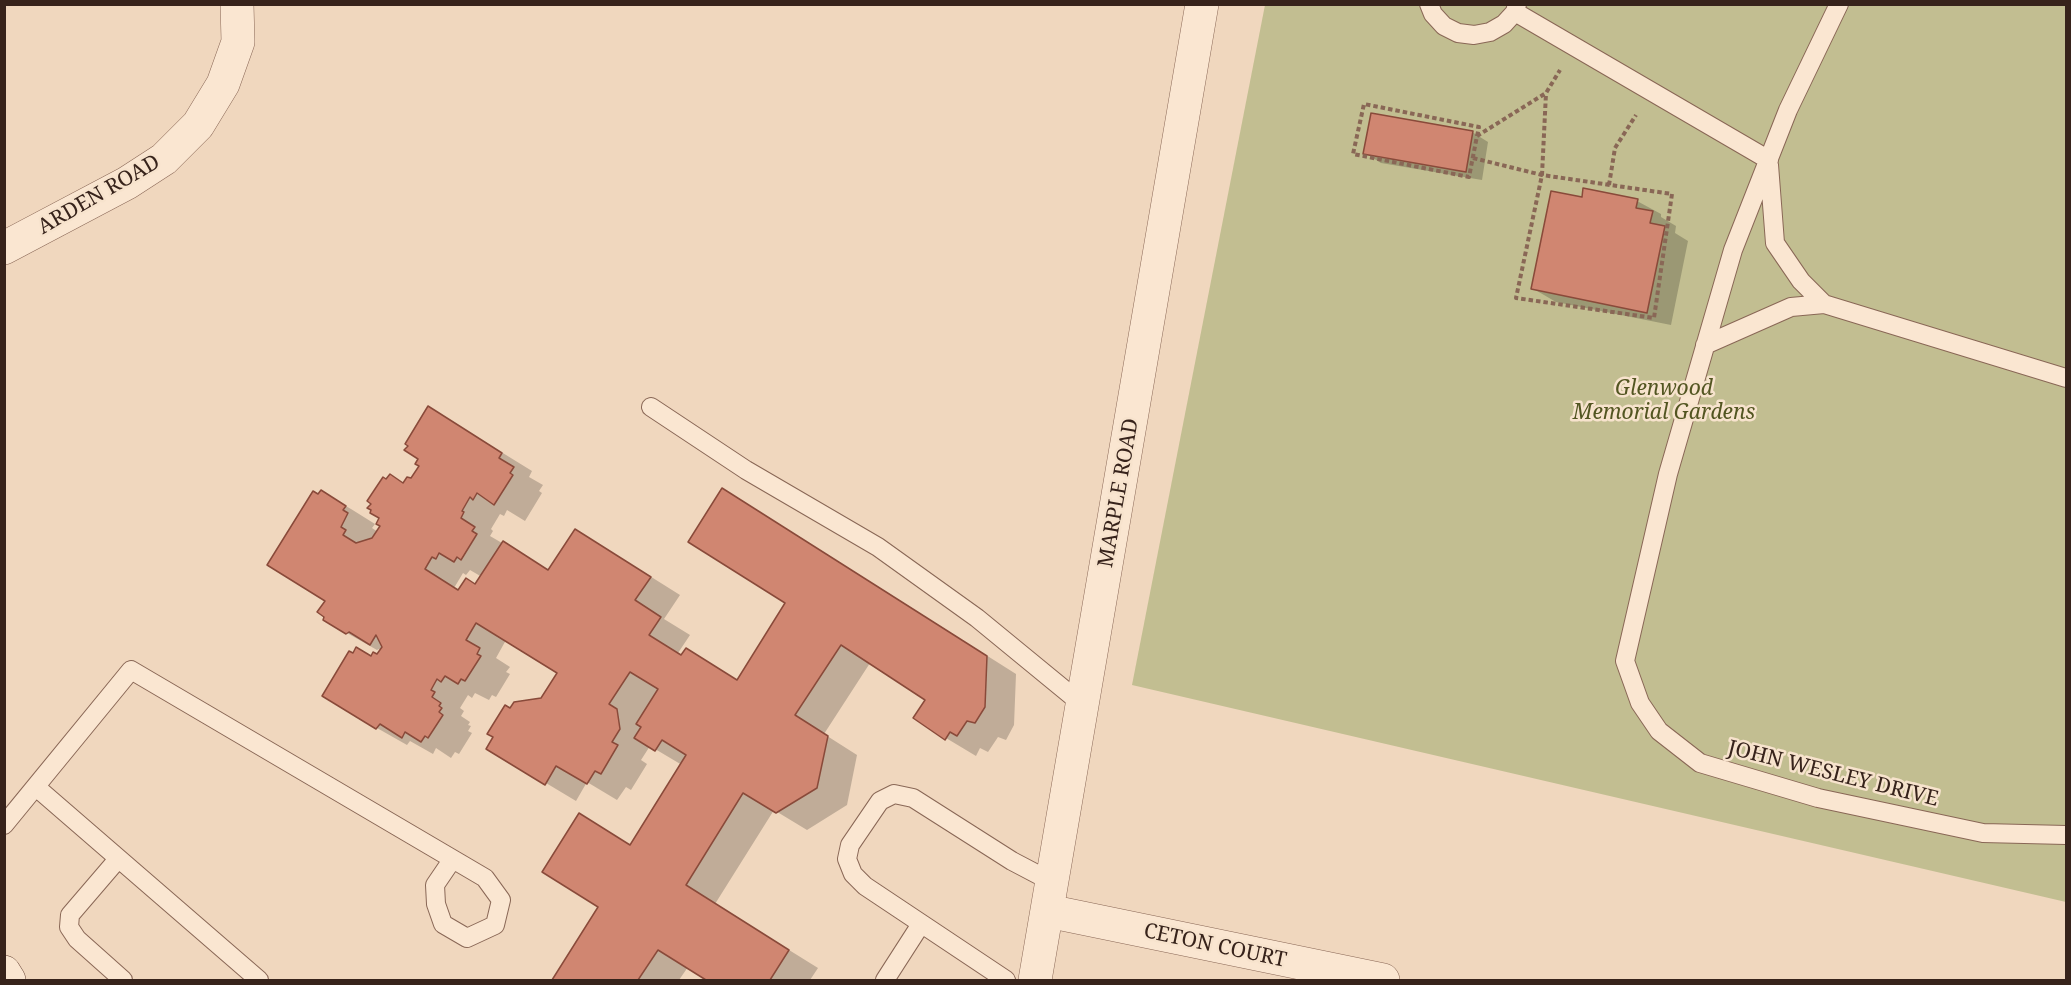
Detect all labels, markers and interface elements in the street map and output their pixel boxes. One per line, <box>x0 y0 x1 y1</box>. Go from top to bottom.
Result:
street label: ARDEN ROAD <box>33 150 165 240</box>
park label: Glenwood Memorial Gardens <box>1573 376 1755 426</box>
street label: MARPLE ROAD <box>1093 416 1145 570</box>
street label: JOHN WESLEY DRIVE <box>1725 736 1941 812</box>
street label: CETON COURT <box>1141 919 1289 973</box>

